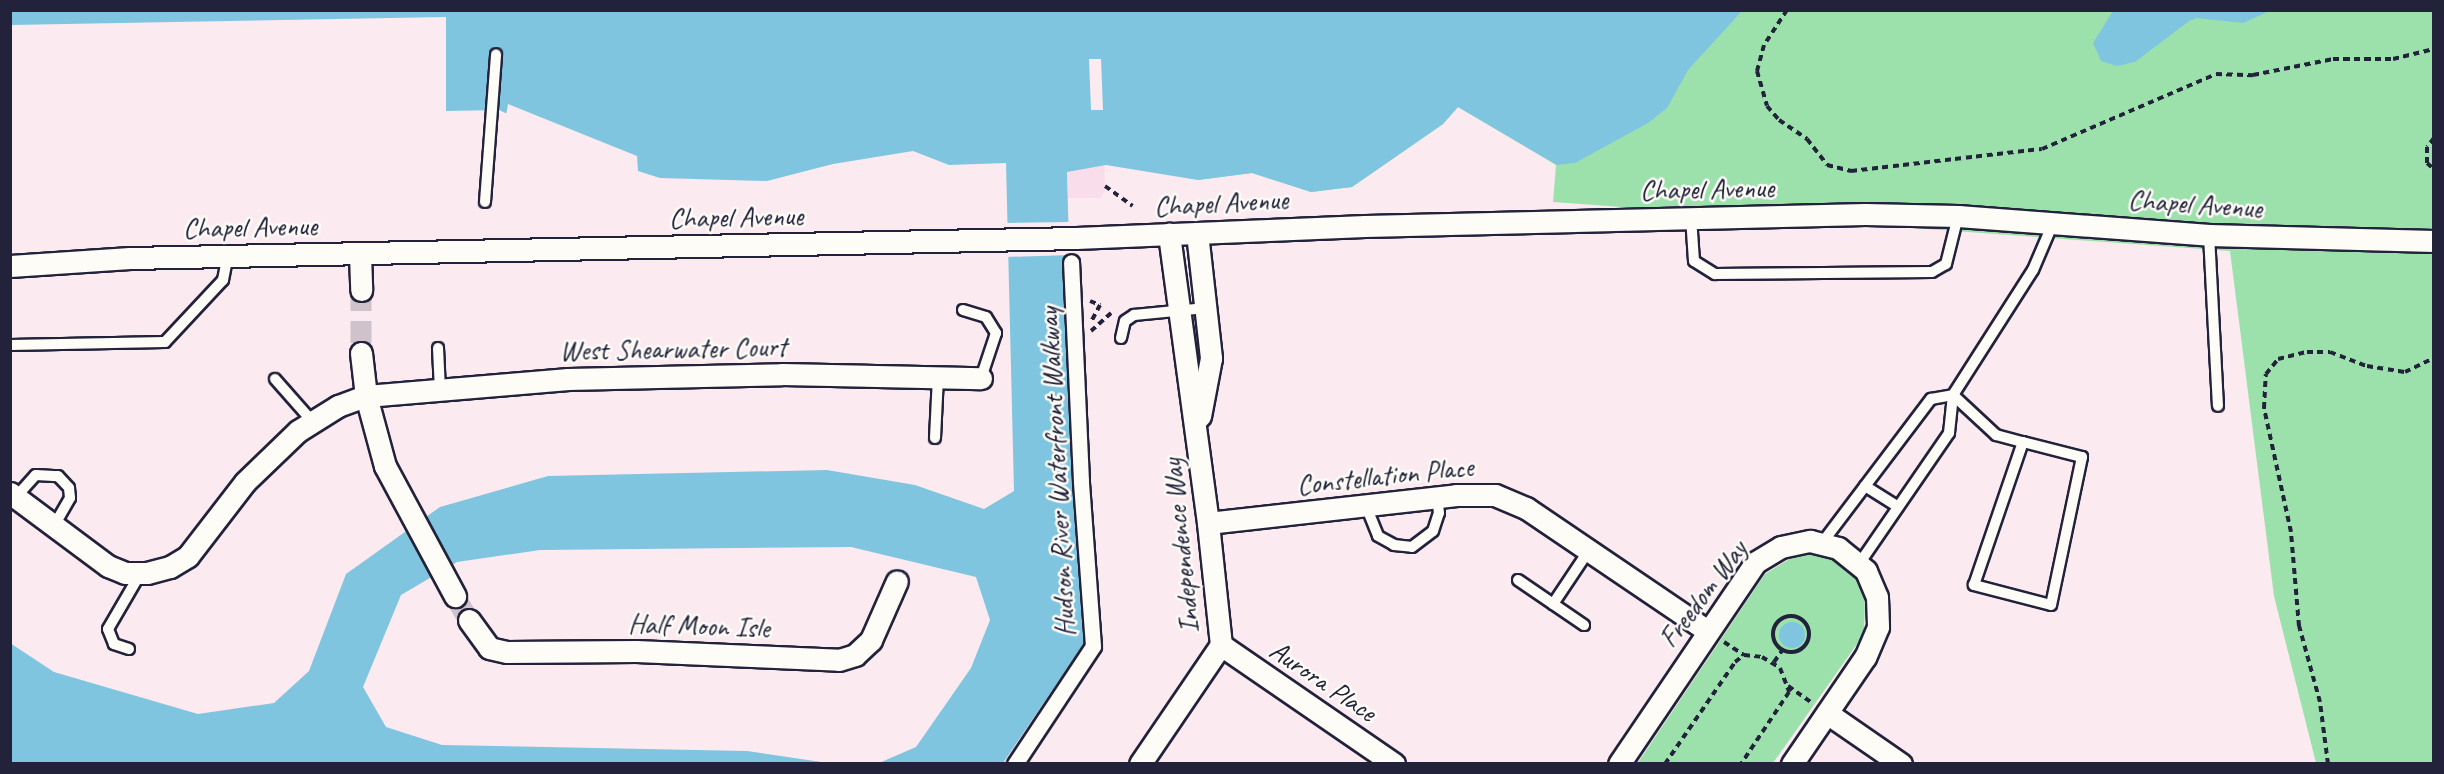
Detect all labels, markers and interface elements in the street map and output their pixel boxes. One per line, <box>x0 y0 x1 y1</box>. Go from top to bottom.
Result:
street label: Chapel Avenue <box>1640 171 1774 207</box>
street label: Chapel Avenue <box>1153 183 1289 223</box>
street label: Chapel Avenue <box>2127 183 2263 225</box>
street label: Chapel Avenue <box>669 199 803 235</box>
street label: Chapel Avenue <box>183 209 317 245</box>
street label: Hudson River Waterfront Walkway <box>1032 305 1082 639</box>
street label: West Shearwater Court <box>559 330 787 368</box>
street label: Constellation Place <box>1295 450 1475 502</box>
street label: Independence Way <box>1155 457 1207 635</box>
street label: Freedom Way <box>1652 534 1754 654</box>
street label: Half Moon Isle <box>628 607 770 645</box>
street label: Aurora Place <box>1263 633 1383 729</box>

